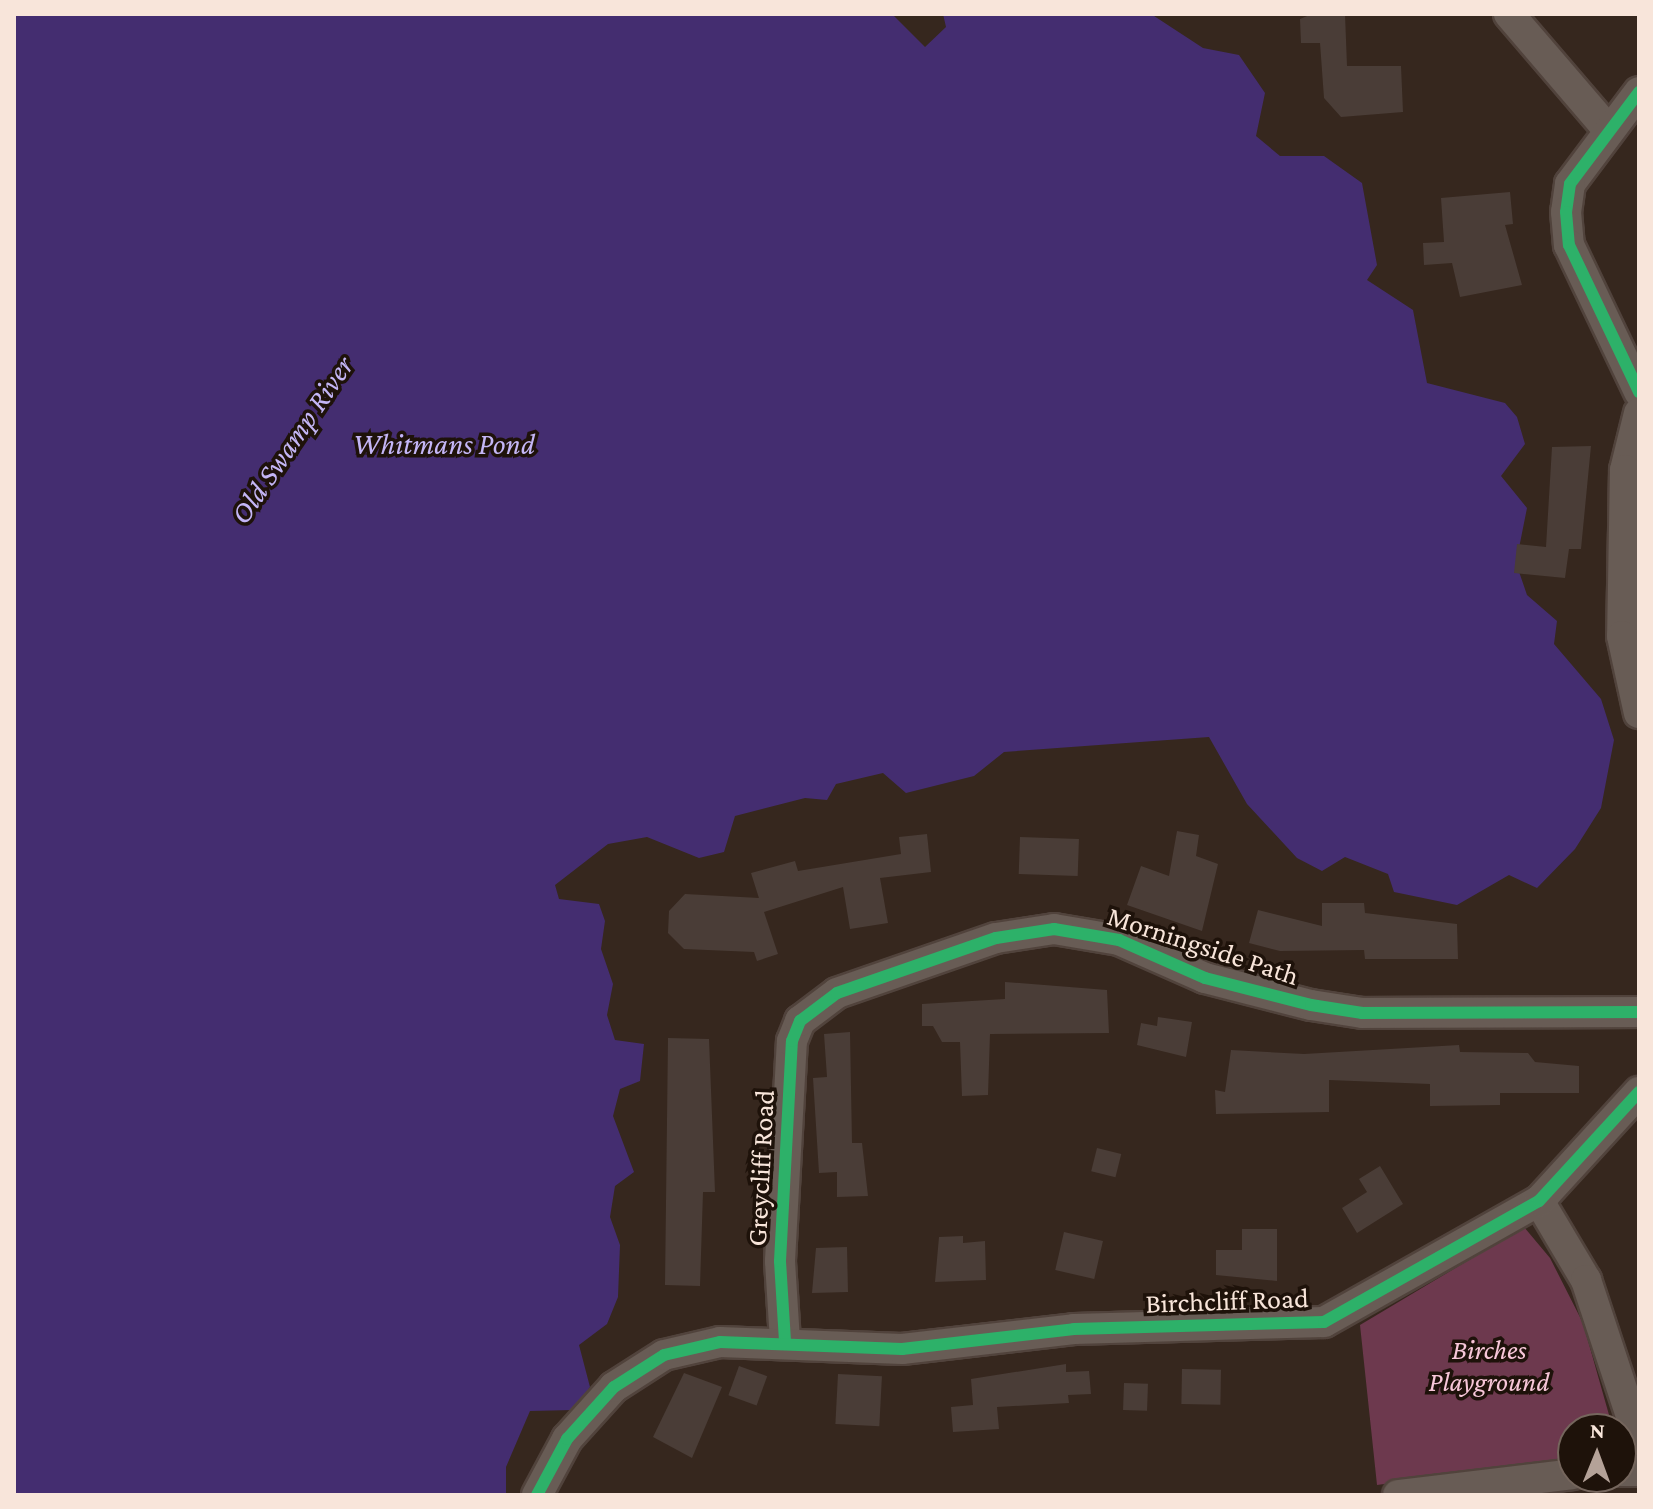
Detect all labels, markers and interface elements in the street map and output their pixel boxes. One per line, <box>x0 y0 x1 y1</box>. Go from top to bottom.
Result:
water label: Old Swamp River <box>223 349 361 531</box>
water label: Whitmans Pond <box>353 426 535 462</box>
street label: Morningside Path <box>1103 899 1303 993</box>
street label: Greycliff Road <box>740 1089 782 1247</box>
street label: Birchcliff Road <box>1145 1281 1309 1321</box>
park label: Birches Playground <box>1429 1333 1549 1399</box>
north arrow <box>1557 1413 1637 1493</box>
text: N <box>1590 1418 1605 1443</box>

